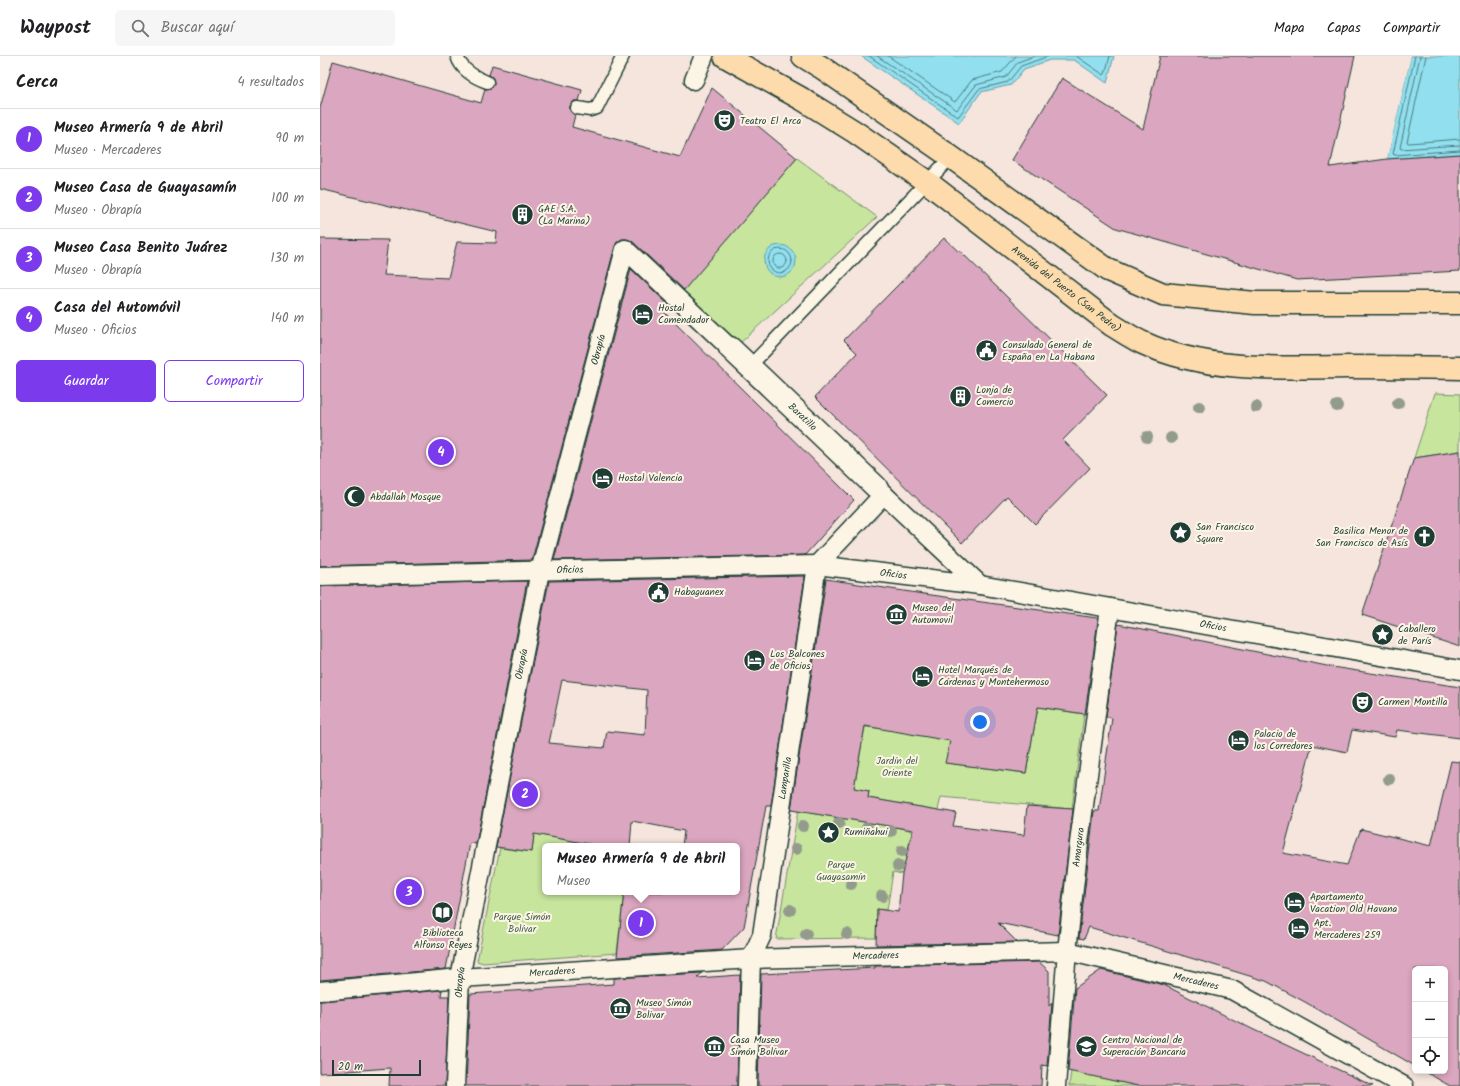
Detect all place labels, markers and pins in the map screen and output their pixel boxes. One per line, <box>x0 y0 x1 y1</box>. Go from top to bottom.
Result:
theatre icon: Teatro El Arca <box>711 108 737 134</box>
place label: Teatro El Arca <box>740 113 801 129</box>
place label: GAE S.A. (La Marina) <box>538 201 590 229</box>
building icon: GAE S.A. (La Marina) <box>510 202 536 228</box>
place label: Hostal Comendador <box>658 300 710 328</box>
hotel icon: Hostal Comendador <box>629 301 655 327</box>
place label: Consulado General de España en La Habana <box>1002 337 1095 365</box>
public building icon: Consulado General de España en La Habana <box>974 338 1000 364</box>
place label: Lonja de Comercio <box>976 382 1014 410</box>
building icon: Lonja de Comercio <box>948 383 974 409</box>
pin: 4 <box>428 437 454 467</box>
hotel icon: Hostal Valencia <box>590 465 616 491</box>
place label: Hostal Valencia <box>618 470 683 486</box>
mosque icon: Abdallah Mosque <box>341 484 367 510</box>
place label: Abdallah Mosque <box>370 489 441 505</box>
place label: San Francisco Square <box>1196 519 1254 547</box>
place icon: San Francisco Square <box>1167 520 1193 546</box>
place label: Basilica Menor de San Francisco de Asís <box>1316 523 1409 551</box>
church icon: Basilica Menor de San Francisco de Asís <box>1411 524 1437 550</box>
public building icon: Habaguanex <box>646 579 672 605</box>
place label: Habaguanex <box>674 584 724 600</box>
place label: Museo del Automovil <box>912 600 954 628</box>
museum icon: Museo del Automovil <box>884 601 910 627</box>
place label: Caballero de París <box>1398 621 1436 649</box>
place icon: Caballero de París <box>1369 622 1395 648</box>
place label: Los Balcones de Oficios <box>770 646 826 674</box>
hotel icon: Los Balcones de Oficios <box>741 647 767 673</box>
place label: Hotel Marqués de Cárdenas y Montehermoso <box>938 662 1050 690</box>
hotel icon: Hotel Marqués de Cárdenas y Montehermoso <box>910 663 936 689</box>
theatre icon: Carmen Montilla <box>1349 689 1375 715</box>
place label: Carmen Montilla <box>1378 694 1448 710</box>
place label: Palacio de los Corredores <box>1254 726 1313 754</box>
hotel icon: Palacio de los Corredores <box>1225 727 1251 753</box>
pin: 2 <box>512 779 538 809</box>
place icon: Rumiñahui <box>816 819 842 845</box>
place label: Rumiñahui <box>844 824 888 840</box>
pin: 3 <box>396 877 422 907</box>
place label: Apartamento Vacation Old Havana <box>1310 889 1397 917</box>
hotel icon: Apartamento Vacation Old Havana <box>1282 890 1308 916</box>
library icon: Biblioteca Alfonso Reyes <box>430 900 456 926</box>
pin: 1 <box>628 908 654 938</box>
place label: Apt. Mercaderes 259 <box>1314 915 1381 943</box>
hotel icon: Apt. Mercaderes 259 <box>1285 916 1311 942</box>
place label: Biblioteca Alfonso Reyes <box>414 925 473 953</box>
place label: Museo Simón Bolivar <box>636 995 692 1023</box>
museum icon: Museo Simón Bolivar <box>608 996 634 1022</box>
place label: Casa Museo Simón Bolívar <box>730 1032 788 1060</box>
place label: Centro Nacional de Superación Bancaria <box>1102 1032 1186 1060</box>
museum icon: Casa Museo Simón Bolívar <box>702 1033 728 1059</box>
school or university icon: Centro Nacional de Superación Bancaria <box>1073 1033 1099 1059</box>

